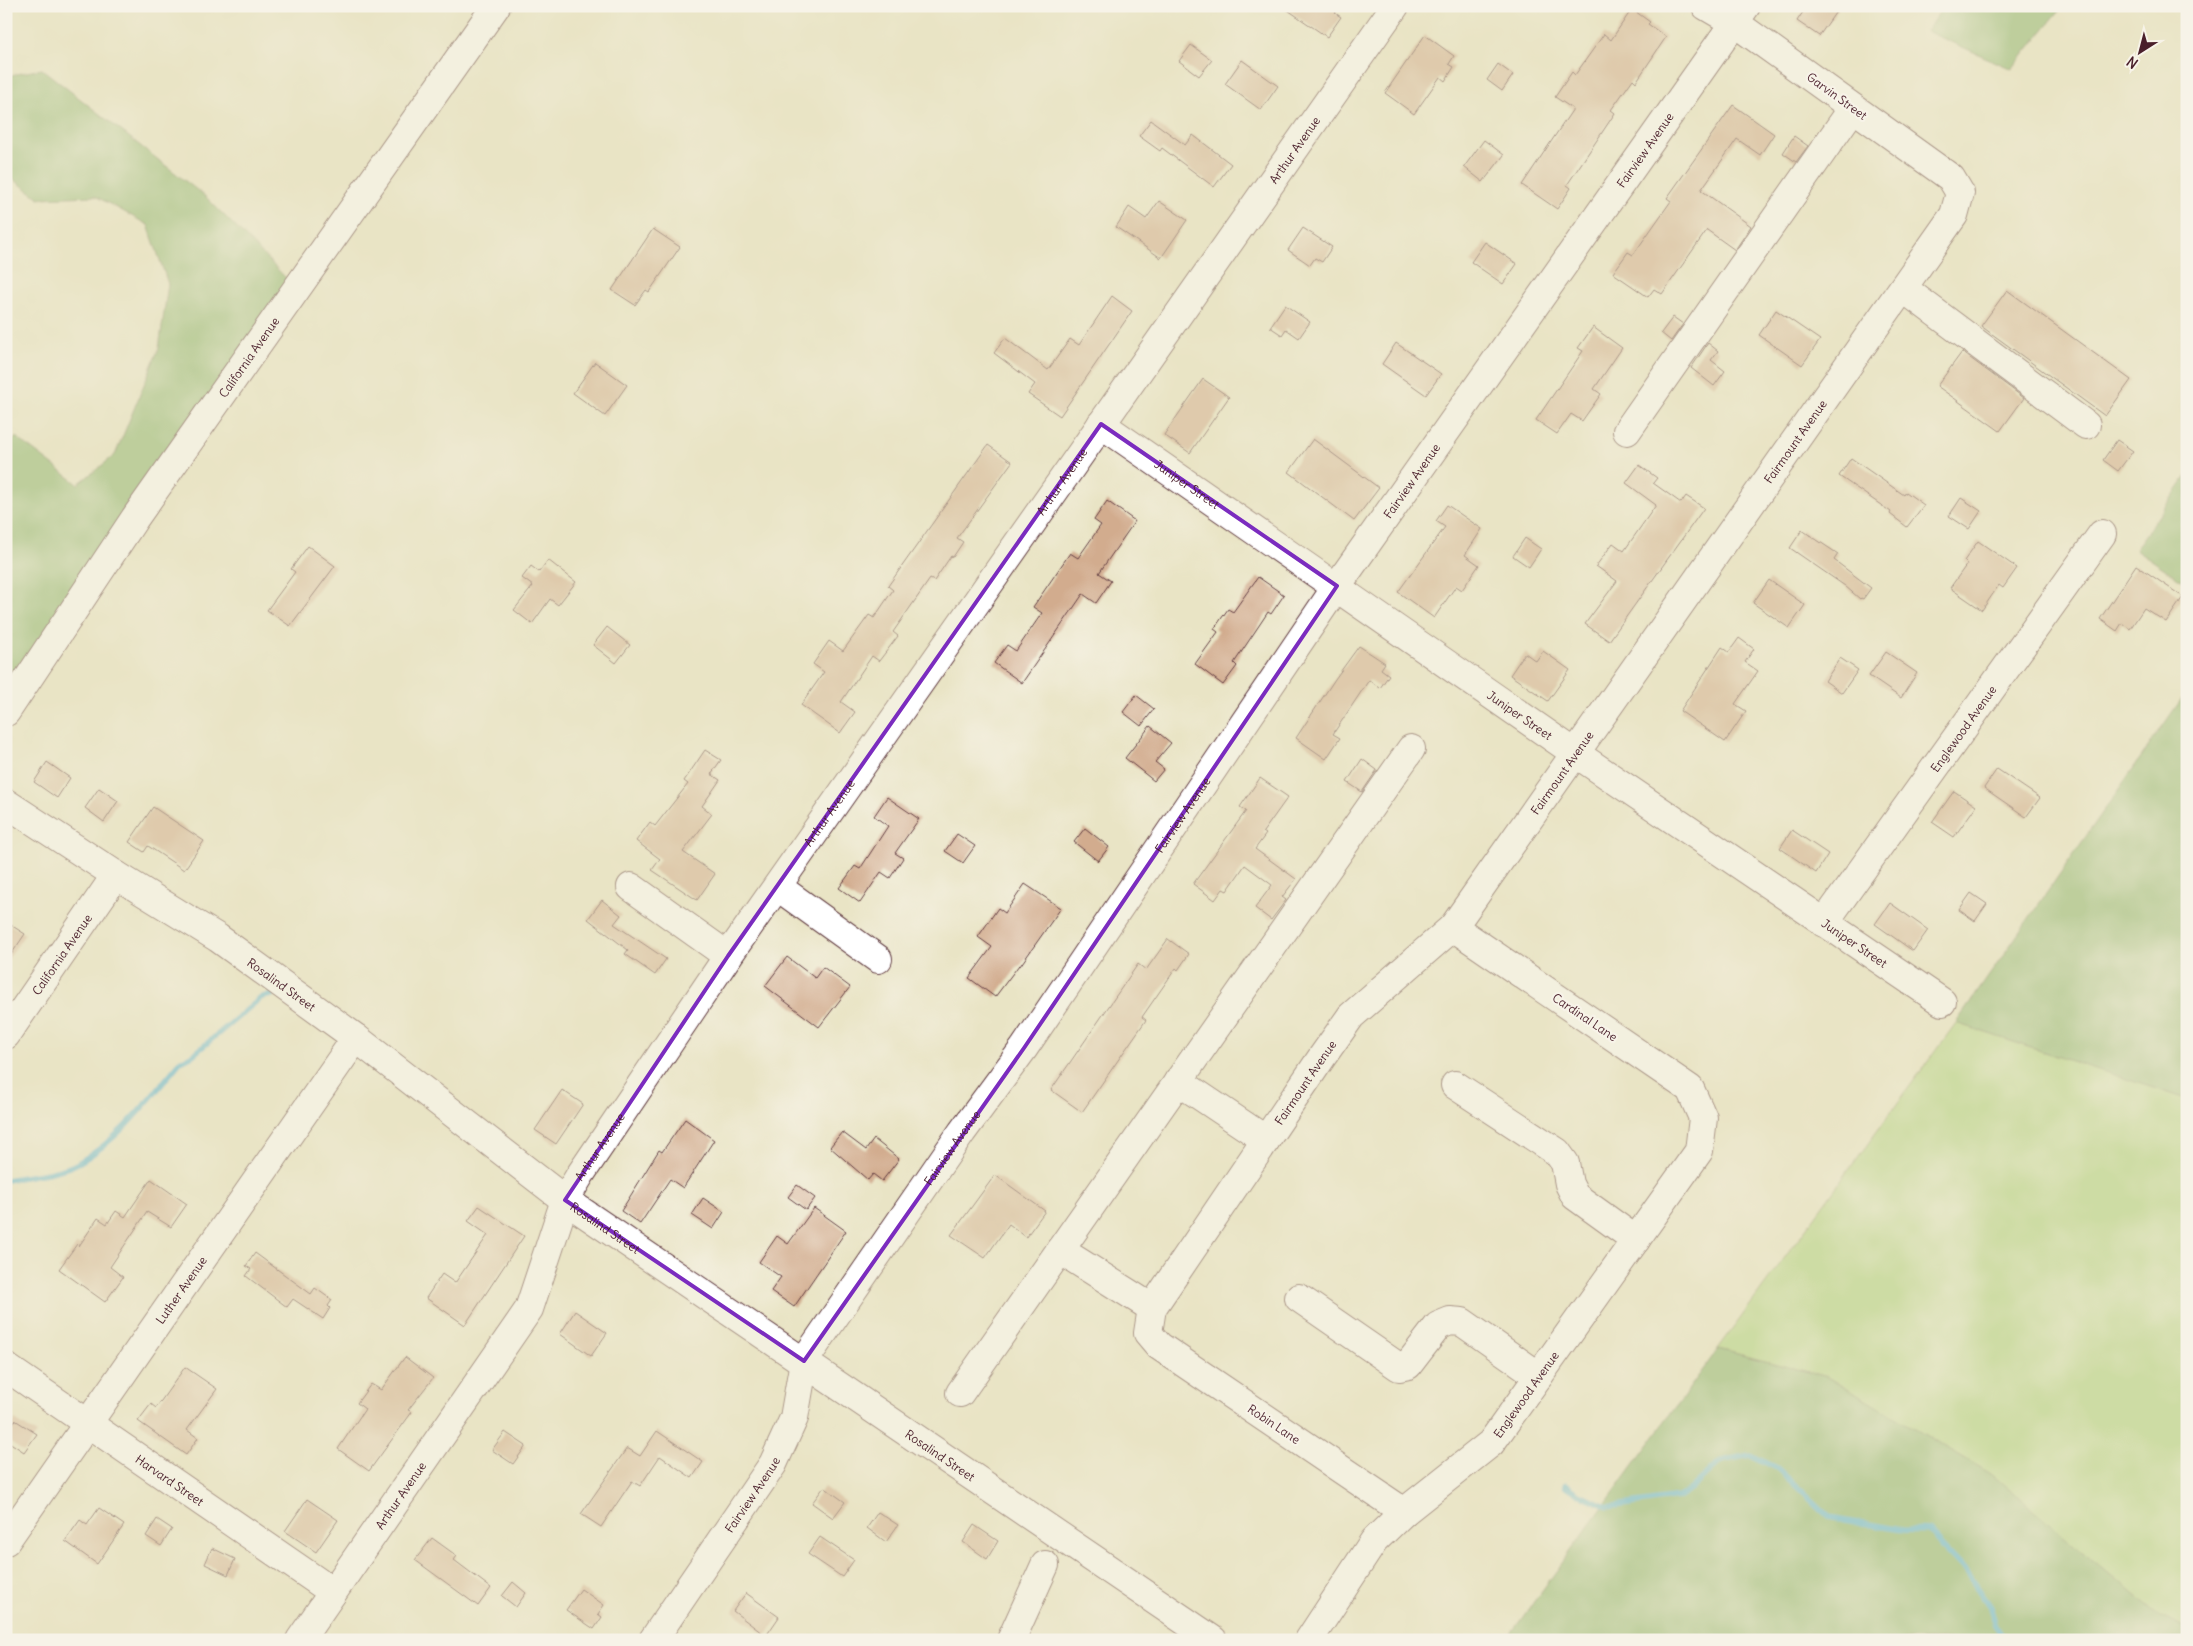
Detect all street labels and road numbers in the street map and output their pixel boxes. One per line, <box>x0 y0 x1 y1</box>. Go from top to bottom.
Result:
street label: Garvin Street <box>1804 69 1870 123</box>
street label: Fairview Avenue <box>1613 109 1676 190</box>
street label: Arthur Avenue <box>1265 113 1323 186</box>
street label: California Avenue <box>215 314 282 400</box>
street label: Fairmount Avenue <box>1760 396 1829 486</box>
street label: Fairview Avenue <box>1380 440 1443 521</box>
street label: Arthur Avenue <box>1033 445 1090 518</box>
street label: Juniper Street <box>1152 456 1223 512</box>
street label: Englewood Avenue <box>1927 682 1999 775</box>
street label: Juniper Street <box>1485 687 1555 743</box>
street label: Fairmount Avenue <box>1527 728 1596 817</box>
street label: Fairview Avenue <box>1151 774 1213 855</box>
street label: Arthur Avenue <box>800 776 857 849</box>
street label: California Avenue <box>28 911 95 998</box>
street label: Juniper Street <box>1819 915 1890 970</box>
street label: Rosalind Street <box>245 954 319 1014</box>
street label: Cardinal Lane <box>1550 990 1620 1044</box>
street label: Fairmount Avenue <box>1271 1037 1339 1127</box>
street label: Fairview Avenue <box>920 1107 983 1188</box>
street label: Arthur Avenue <box>571 1110 628 1183</box>
street label: Rosalind Street <box>568 1198 643 1256</box>
street label: Luther Avenue <box>152 1253 209 1326</box>
street label: Englewood Avenue <box>1490 1348 1562 1441</box>
street label: Robin Lane <box>1245 1401 1303 1447</box>
street label: Rosalind Street <box>903 1426 978 1484</box>
street label: Harvard Street <box>133 1451 207 1509</box>
street label: Fairview Avenue <box>721 1454 783 1535</box>
street label: Arthur Avenue <box>372 1459 429 1532</box>

